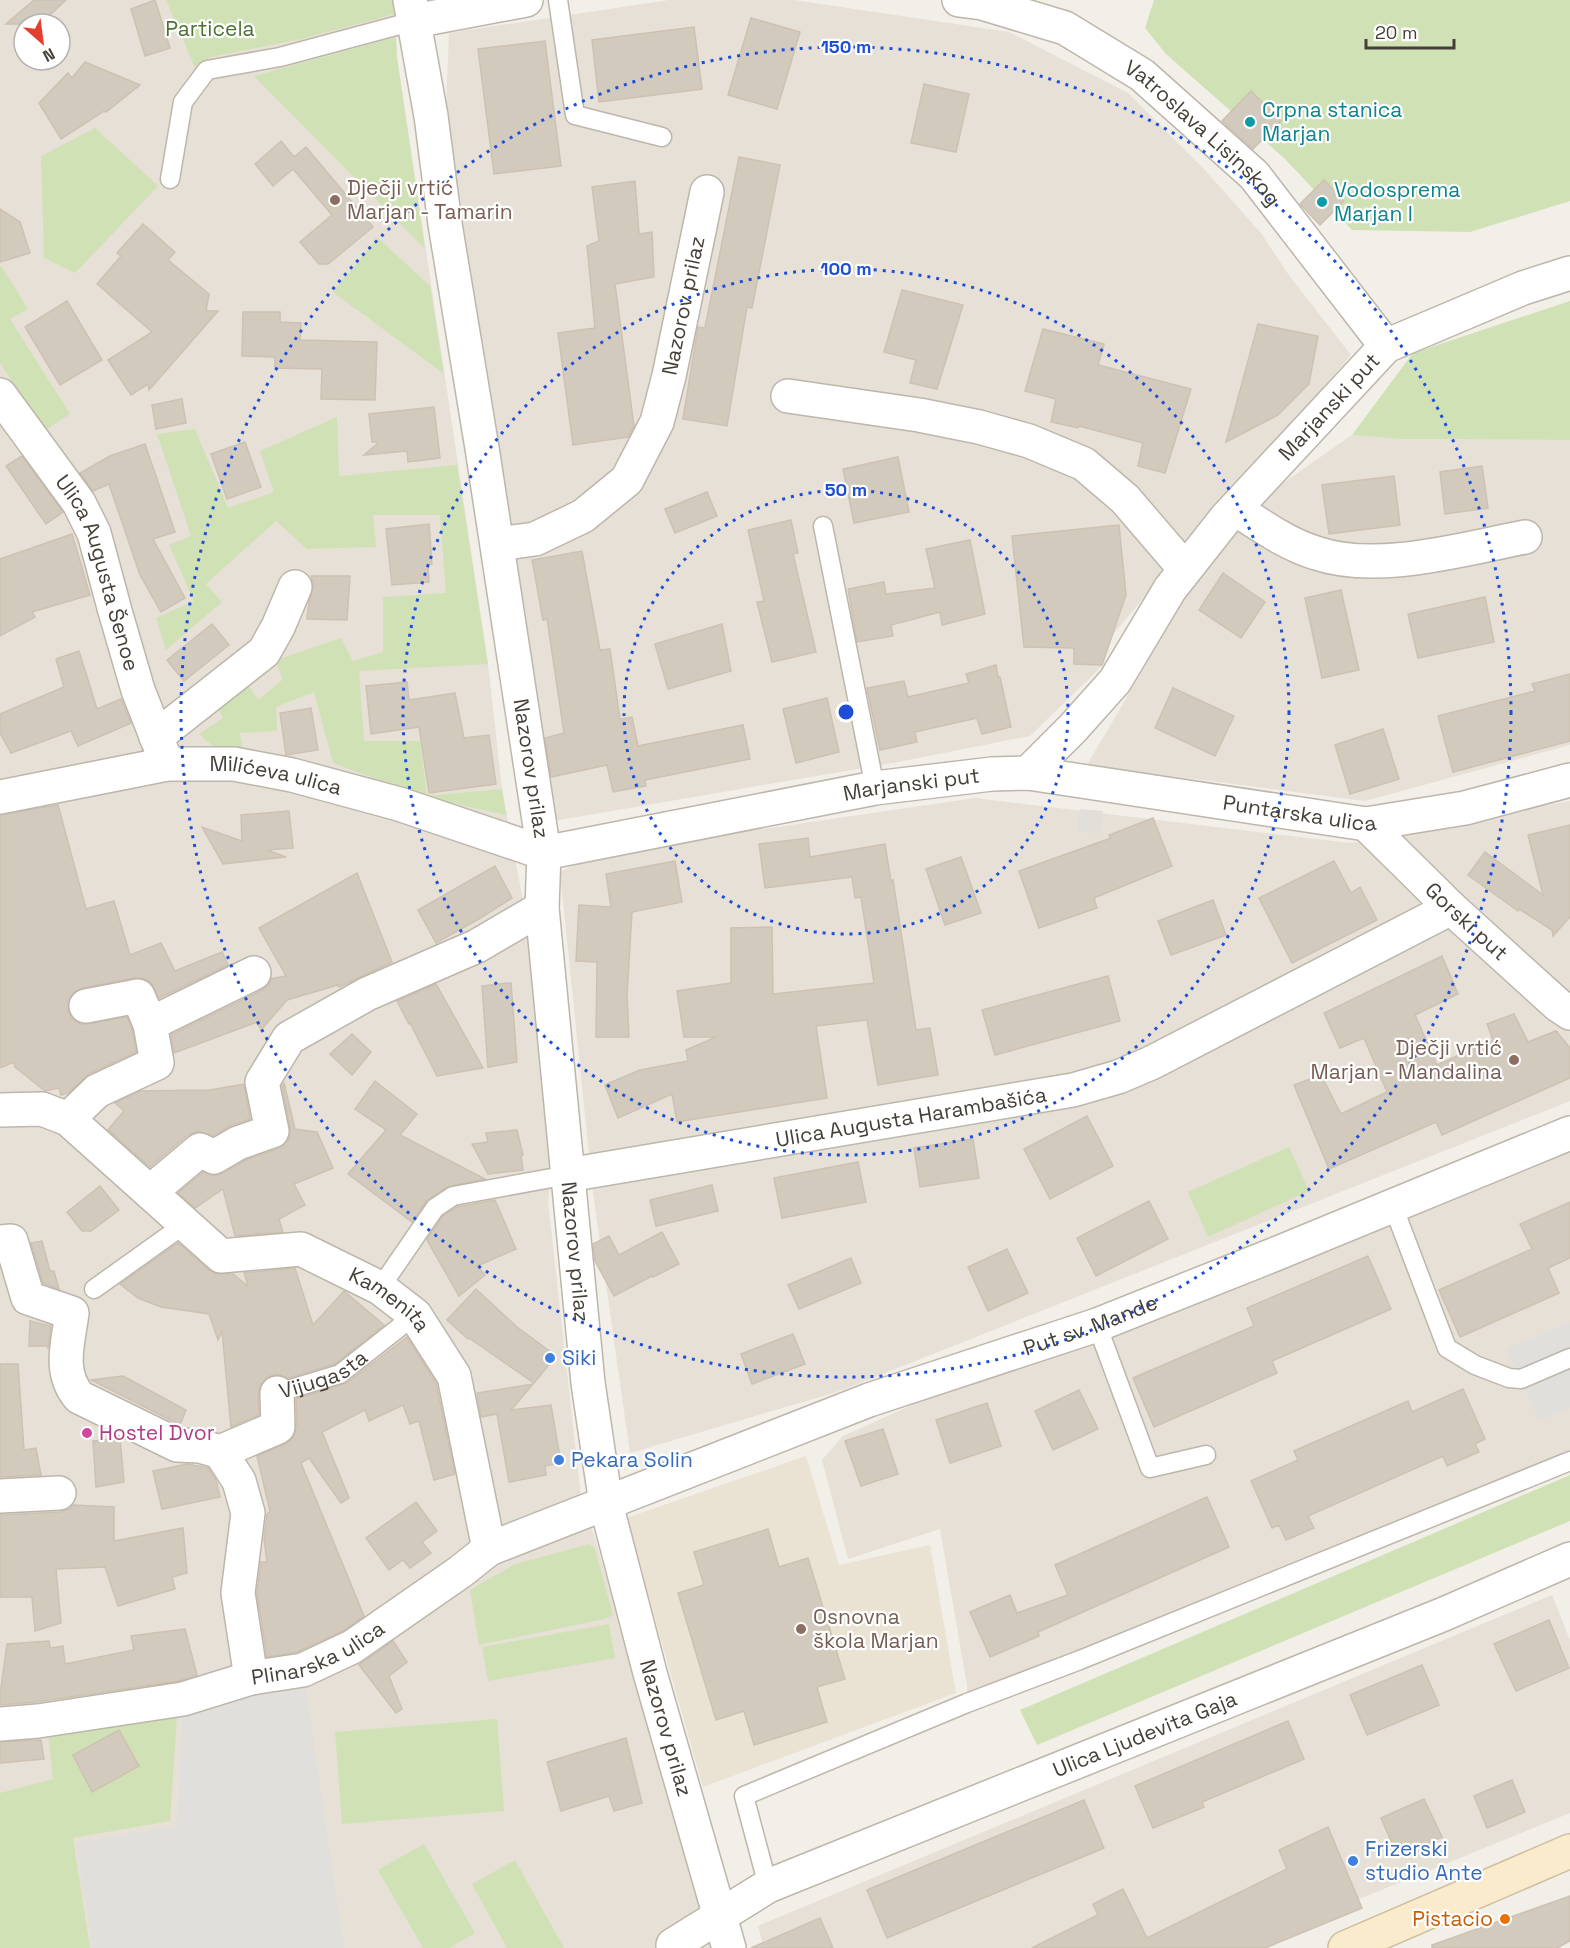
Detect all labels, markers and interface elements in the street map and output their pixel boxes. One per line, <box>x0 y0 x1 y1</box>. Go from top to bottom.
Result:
north arrow <box>12 12 72 72</box>
scale bar <box>1366 12 1454 50</box>
park label: Particela <box>165 15 255 42</box>
text: 20 m <box>1375 21 1418 44</box>
text: 150 m <box>821 35 871 58</box>
text: N <box>39 43 58 67</box>
street label: Vatroslava Lisinskog <box>1120 54 1287 211</box>
place label: Crpna stanica Marjan <box>1262 96 1402 147</box>
marker: Crpna stanica Marjan <box>1243 115 1257 129</box>
place label: Dječji vrtić Marjan - Tamarin <box>347 174 513 225</box>
place label: Vodosprema Marjan I <box>1334 176 1460 227</box>
marker: Dječji vrtić Marjan - Tamarin <box>328 193 342 207</box>
marker: Vodosprema Marjan I <box>1315 195 1329 209</box>
street label: Nazorov prilaz <box>656 234 711 377</box>
text: 100 m <box>820 257 872 280</box>
street label: Marjanski put <box>1272 347 1386 466</box>
street label: Ulica Augusta Šenoe <box>50 469 146 674</box>
text: 50 m <box>825 478 867 501</box>
street label: Nazorov prilaz <box>508 697 556 840</box>
centre of rings <box>836 702 856 722</box>
street label: Milićeva ulica <box>210 750 345 801</box>
street label: Marjanski put <box>841 762 981 807</box>
street label: Puntarska ulica <box>1221 789 1378 837</box>
street label: Gorski put <box>1420 876 1514 966</box>
place label: Dječji vrtić Marjan - Mandalina <box>1311 1034 1502 1085</box>
marker: Dječji vrtić Marjan - Mandalina <box>1507 1053 1521 1067</box>
street label: Ulica Augusta Harambašića <box>774 1081 1049 1153</box>
street label: Nazorov prilaz <box>556 1180 596 1323</box>
street label: Kamenita <box>344 1261 436 1337</box>
street label: Put sv. Mande <box>1020 1288 1161 1361</box>
street label: Vijugasta <box>276 1344 373 1405</box>
place label: Siki <box>562 1344 596 1371</box>
marker: Siki <box>543 1351 557 1365</box>
place label: Hostel Dvor <box>99 1419 215 1446</box>
marker: Hostel Dvor <box>80 1426 94 1440</box>
place label: Pekara Solin <box>571 1446 693 1473</box>
marker: Pekara Solin <box>552 1453 566 1467</box>
place label: Osnovna škola Marjan <box>813 1603 939 1654</box>
street label: Plinarska ulica <box>249 1614 390 1691</box>
marker: Osnovna škola Marjan <box>794 1622 808 1636</box>
street label: Nazorov prilaz <box>634 1657 699 1799</box>
street label: Ulica Ljudevita Gaja <box>1049 1685 1241 1783</box>
place label: Frizerski studio Ante <box>1365 1835 1483 1886</box>
marker: Frizerski studio Ante <box>1346 1854 1360 1868</box>
place label: Pistacio <box>1412 1905 1493 1932</box>
marker: Pistacio <box>1498 1912 1512 1926</box>

